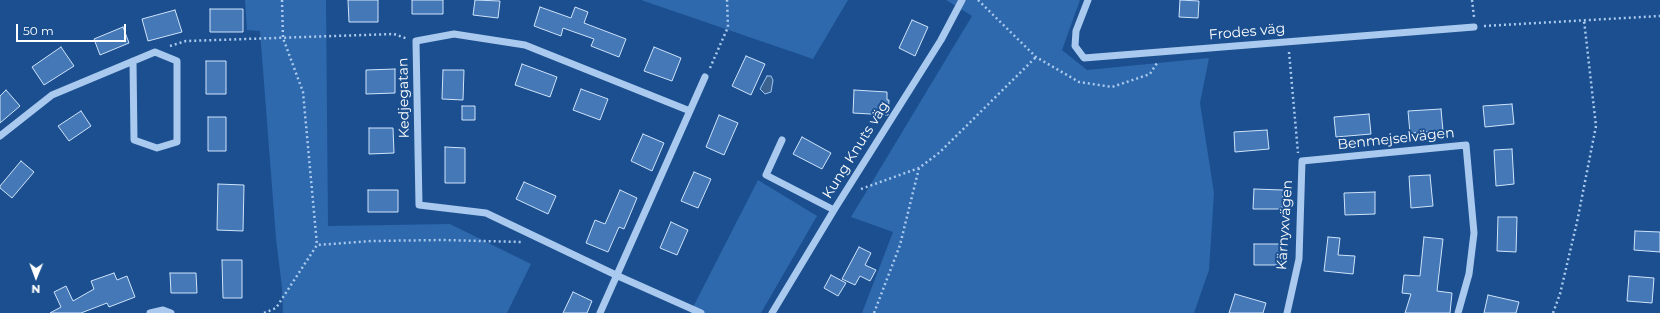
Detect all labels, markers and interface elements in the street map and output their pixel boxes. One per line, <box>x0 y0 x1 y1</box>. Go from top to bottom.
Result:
scale bar <box>18 16 128 42</box>
street label: Frodes väg <box>1208 20 1286 44</box>
text: 50 m <box>23 23 54 38</box>
street label: Kedjegatan <box>395 57 413 139</box>
street label: Kung Knuts väg <box>819 98 893 202</box>
street label: Benmejselvägen <box>1337 124 1455 154</box>
street label: Kärnyxvägen <box>1273 179 1297 271</box>
north arrow <box>16 257 56 297</box>
text: N <box>31 282 40 296</box>

